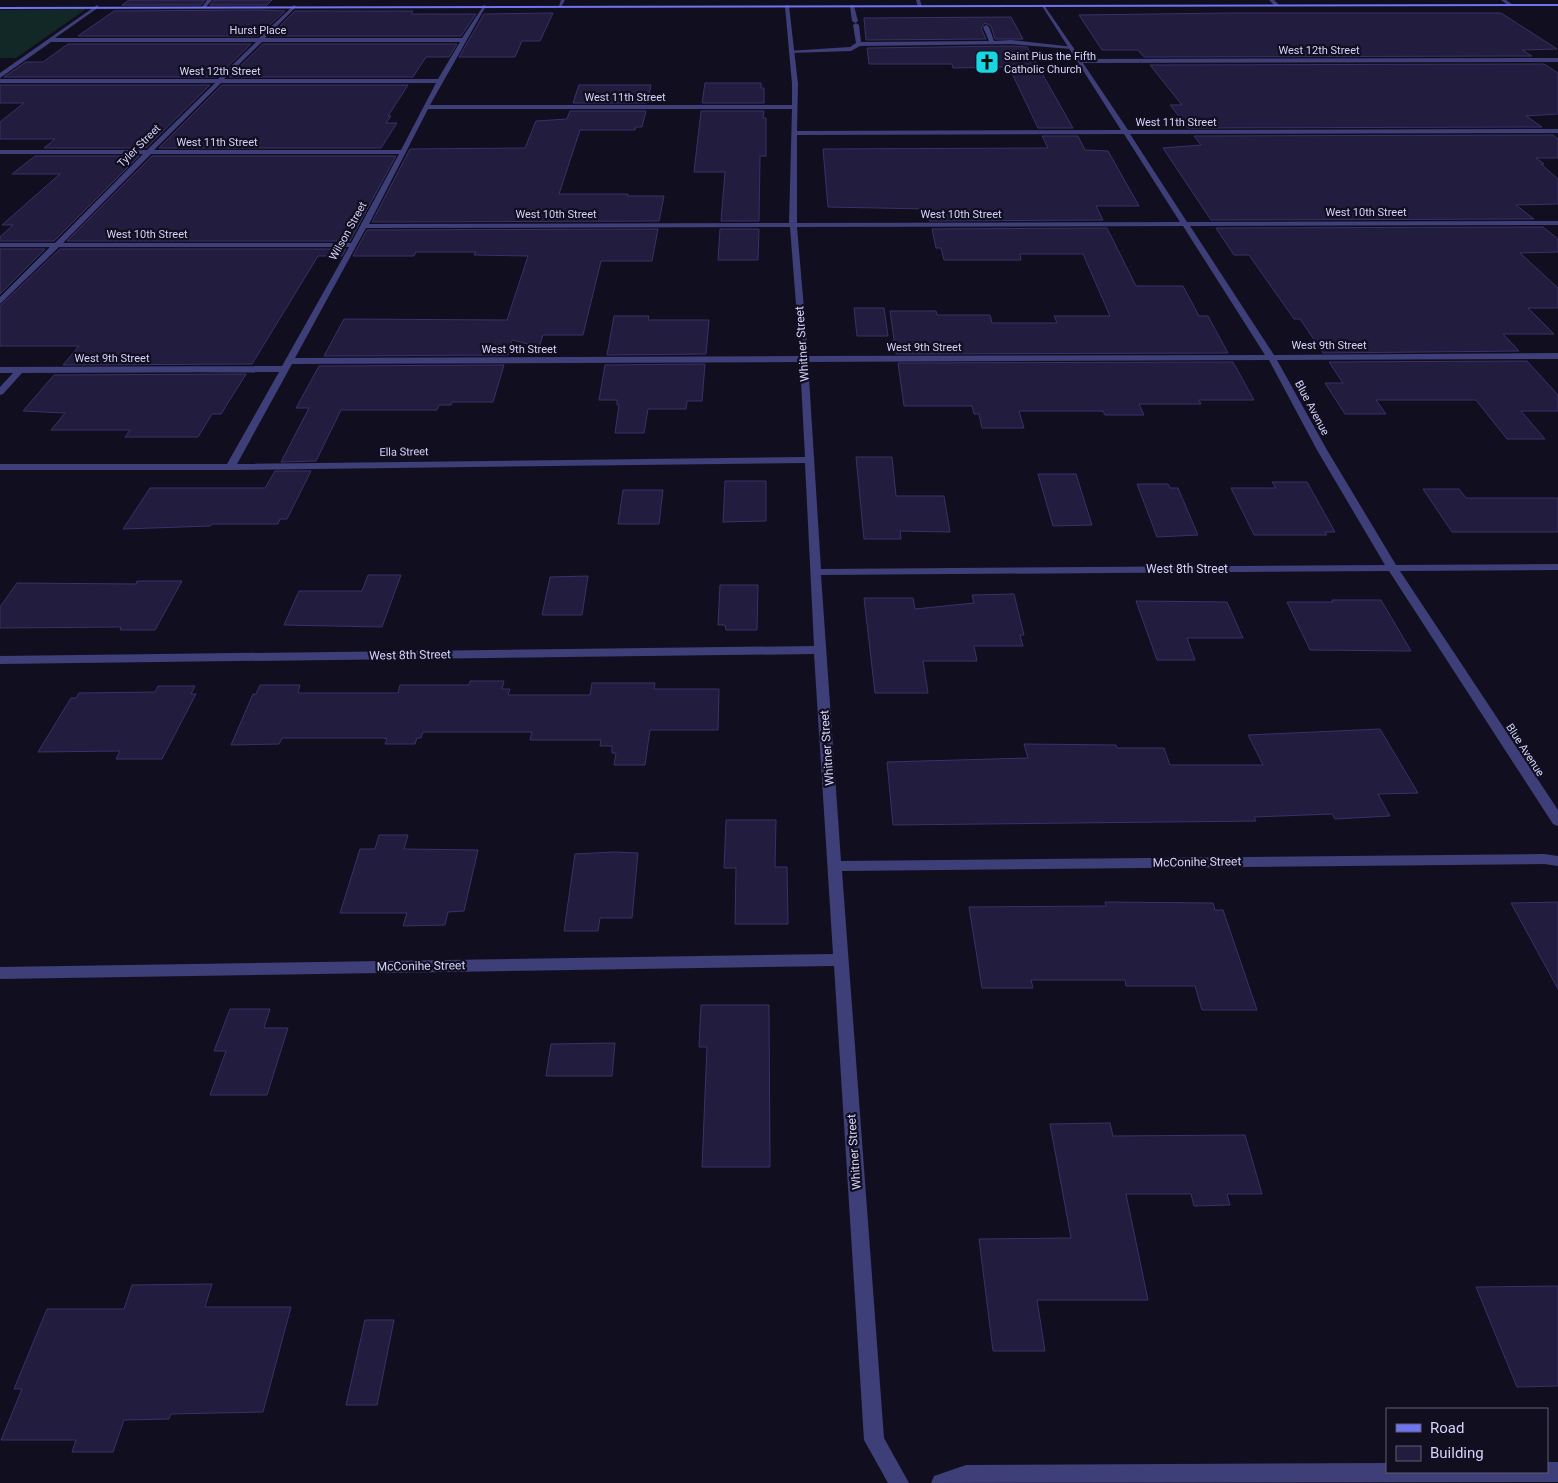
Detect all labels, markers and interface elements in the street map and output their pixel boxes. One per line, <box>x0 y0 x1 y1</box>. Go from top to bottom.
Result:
street label: Hurst Place <box>230 24 287 37</box>
street label: West 12th Street <box>1278 44 1360 57</box>
church icon: Saint Pius the Fifth Catholic Church <box>974 49 1000 75</box>
place label: Saint Pius the Fifth Catholic Church <box>1004 50 1096 76</box>
street label: West 12th Street <box>179 65 261 78</box>
street label: West 11th Street <box>584 91 666 104</box>
street label: West 11th Street <box>1135 116 1217 129</box>
street label: Tyler Street <box>115 122 163 170</box>
street label: West 11th Street <box>176 136 258 149</box>
street label: Wilson Street <box>327 199 370 263</box>
street label: West 10th Street <box>1325 206 1407 219</box>
street label: West 10th Street <box>515 208 597 221</box>
street label: West 10th Street <box>920 208 1002 221</box>
street label: West 10th Street <box>106 228 188 241</box>
street label: Whitner Street <box>792 306 812 382</box>
street label: West 9th Street <box>1291 339 1367 352</box>
street label: West 9th Street <box>886 341 962 354</box>
street label: West 9th Street <box>481 343 557 356</box>
street label: West 9th Street <box>74 352 150 365</box>
street label: Blue Avenue <box>1292 378 1332 438</box>
street label: Ella Street <box>379 445 429 459</box>
street label: West 8th Street <box>1146 562 1228 576</box>
street label: West 8th Street <box>369 647 451 663</box>
street label: Whitner Street <box>817 710 837 786</box>
street label: Blue Avenue <box>1503 721 1547 779</box>
street label: McConihe Street <box>1153 854 1241 870</box>
street label: McConihe Street <box>377 958 465 974</box>
street label: Whitner Street <box>844 1114 864 1190</box>
legend <box>1386 1408 1548 1473</box>
text: Road <box>1430 1419 1464 1437</box>
text: Building <box>1430 1444 1484 1462</box>

